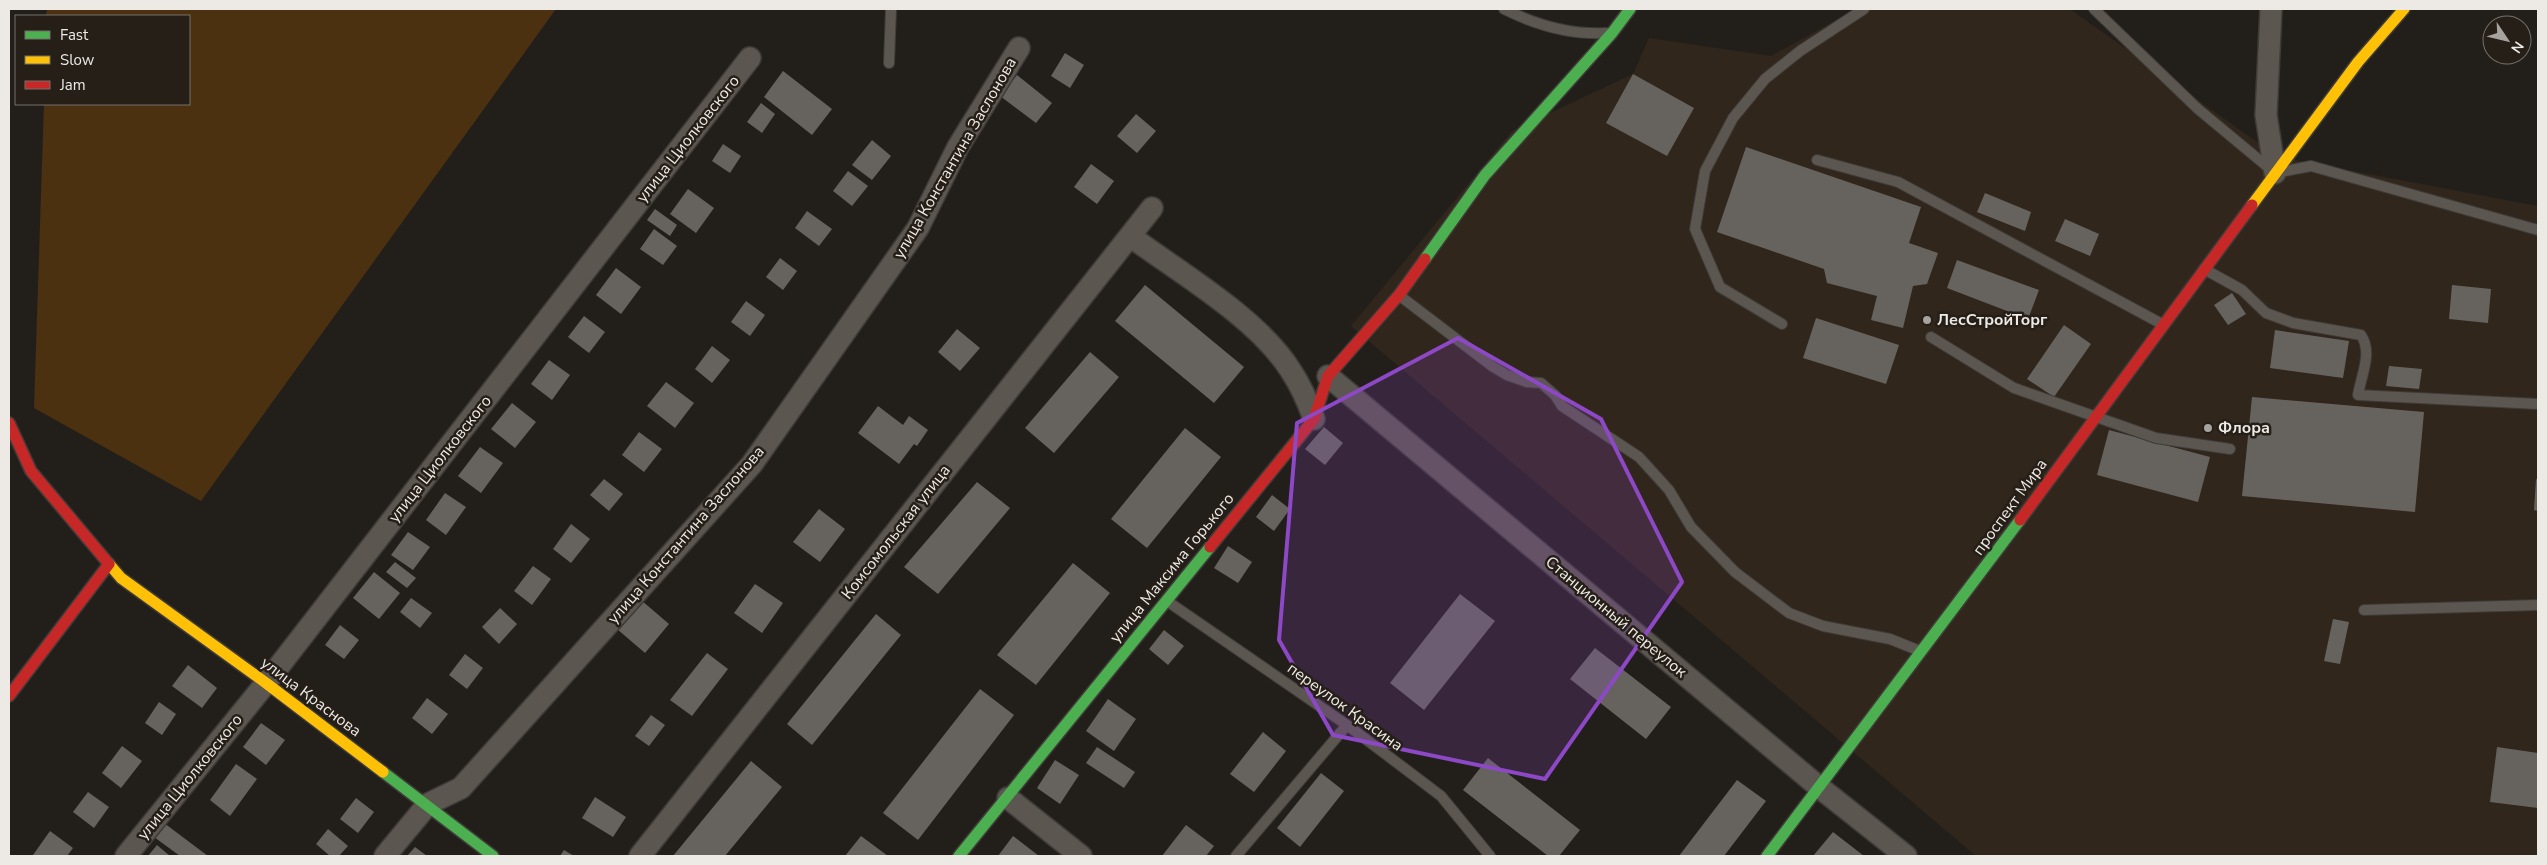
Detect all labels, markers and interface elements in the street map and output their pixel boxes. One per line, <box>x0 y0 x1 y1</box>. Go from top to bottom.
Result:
legend <box>15 15 190 105</box>
north arrow <box>2482 15 2532 65</box>
text: Fast <box>60 25 89 45</box>
text: N <box>2506 37 2528 57</box>
text: Slow <box>60 50 95 70</box>
street label: улица Константина Заслонова <box>888 53 1022 263</box>
street label: улица Циолковского <box>631 71 745 207</box>
text: Jam <box>59 75 86 95</box>
place label: ЛесСтройТорг <box>1937 309 2048 331</box>
marker: ЛесСтройТорг <box>1921 314 1933 326</box>
street label: улица Циолковского <box>383 391 497 527</box>
place label: Флора <box>2218 417 2270 439</box>
marker: Флора <box>2202 422 2214 434</box>
street label: улица Константина Заслонова <box>603 441 769 629</box>
street label: проспект Мира <box>1968 454 2052 560</box>
street label: Комсомольская улица <box>836 460 956 604</box>
street label: улица Максима Горького <box>1105 488 1239 648</box>
street label: Станционный переулок <box>1541 551 1692 683</box>
street label: улица Краснова <box>256 652 366 742</box>
street label: переулок Красина <box>1283 658 1407 756</box>
street label: улица Циолковского <box>132 709 248 845</box>

